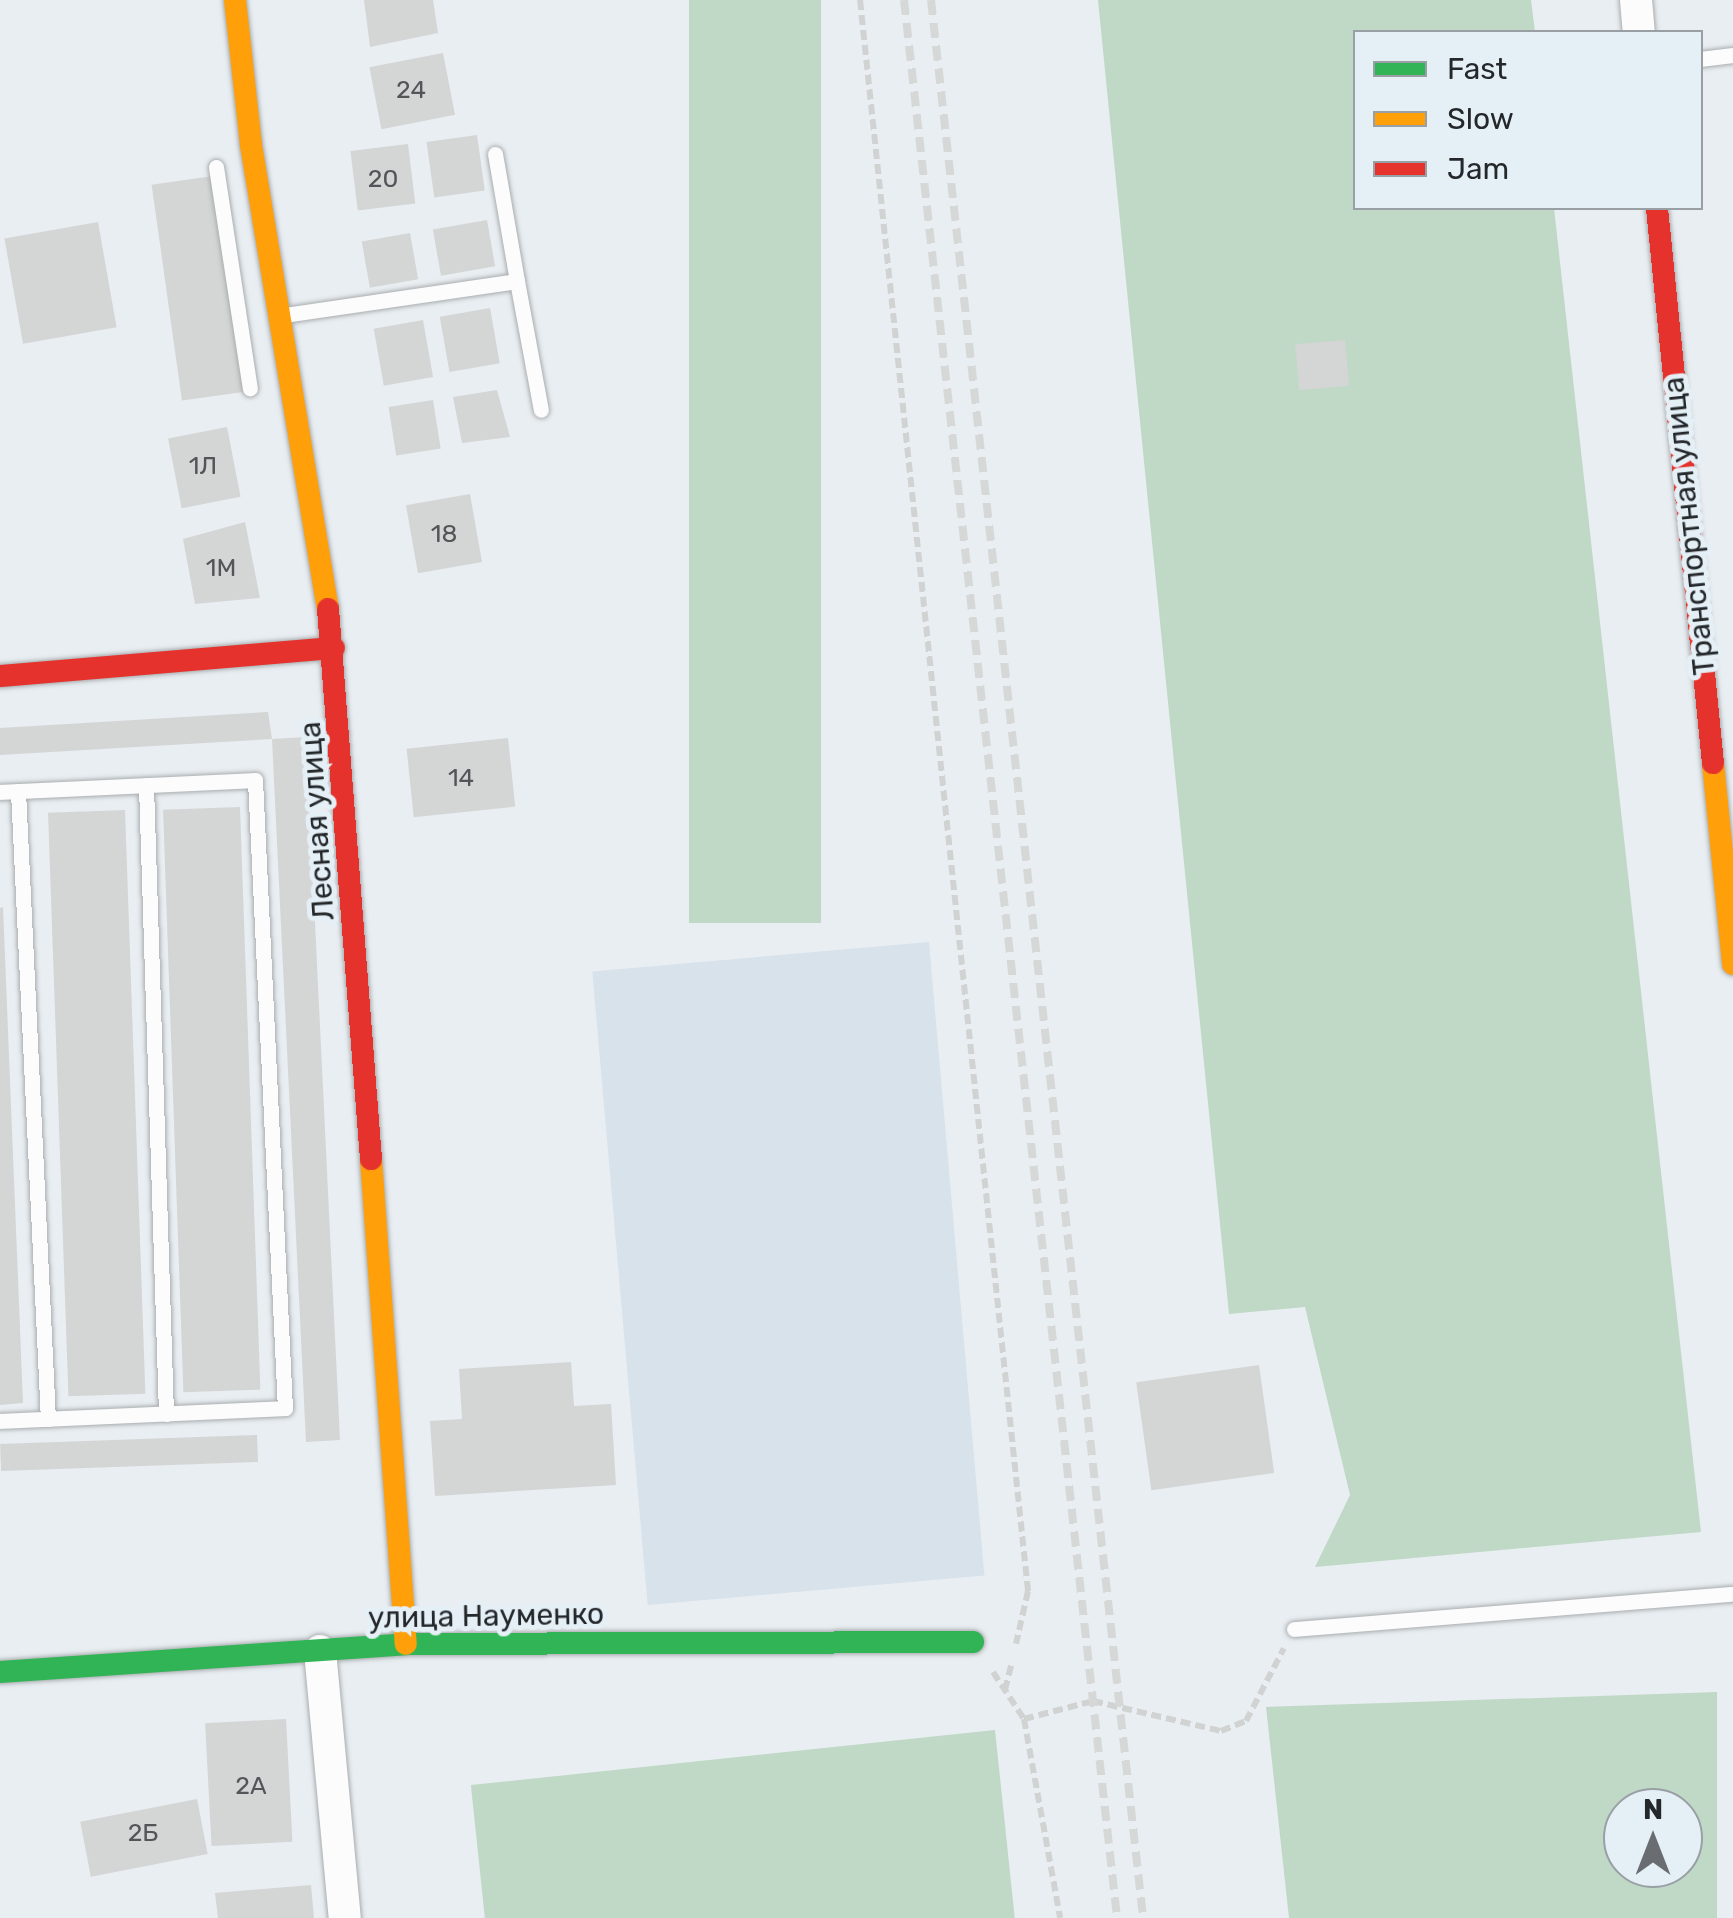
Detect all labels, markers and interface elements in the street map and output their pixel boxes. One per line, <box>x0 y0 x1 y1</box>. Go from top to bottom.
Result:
legend <box>1353 30 1703 210</box>
text: Fast <box>1447 51 1507 87</box>
house number: 24 <box>396 75 426 105</box>
text: Slow <box>1447 101 1514 137</box>
text: Jam <box>1447 151 1509 187</box>
house number: 20 <box>368 164 398 194</box>
street label: Транспортная улица <box>1655 375 1723 677</box>
house number: 1Л <box>189 451 217 481</box>
house number: 18 <box>431 519 457 549</box>
house number: 1М <box>206 553 236 583</box>
street label: Лесная улица <box>292 720 342 922</box>
house number: 14 <box>448 763 474 793</box>
street label: улица Науменко <box>368 1596 604 1636</box>
house number: 2А <box>235 1771 267 1801</box>
north arrow <box>1603 1788 1703 1888</box>
text: N <box>1643 1793 1663 1826</box>
house number: 2Б <box>128 1818 158 1848</box>

